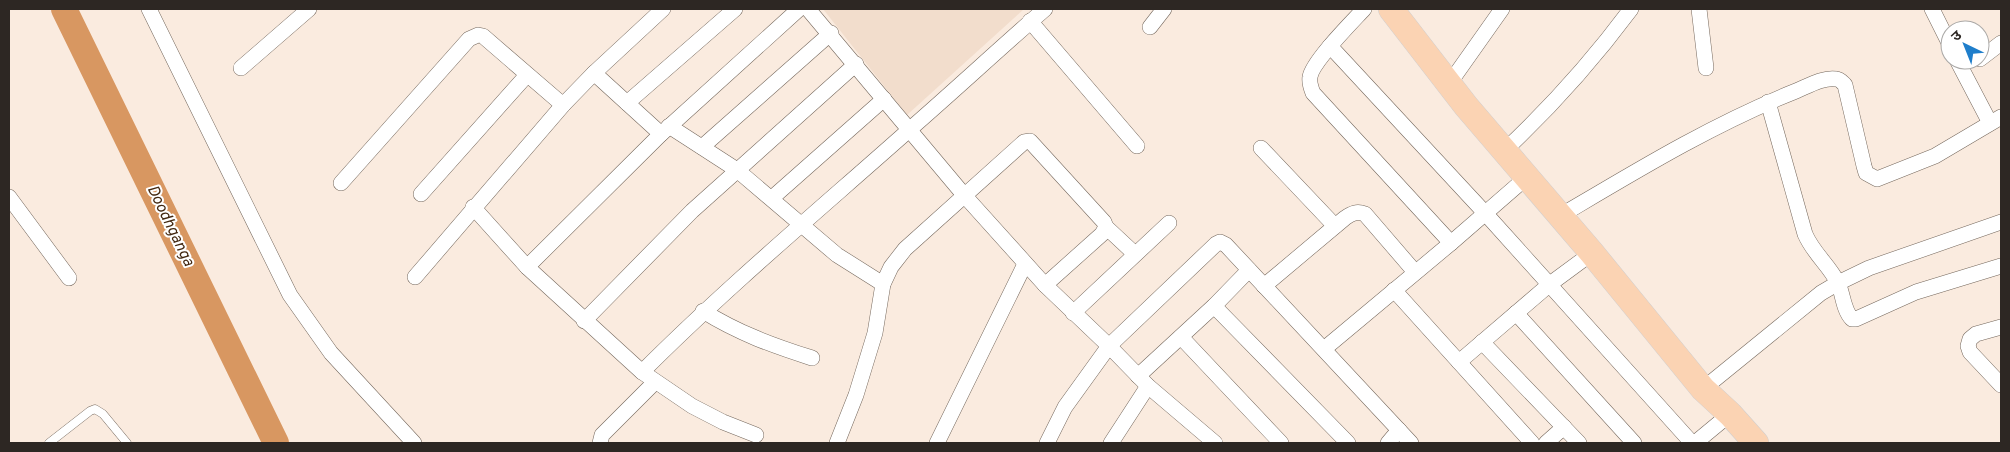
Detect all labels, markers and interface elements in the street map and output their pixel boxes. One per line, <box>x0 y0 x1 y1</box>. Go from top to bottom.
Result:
north arrow <box>1940 20 1990 70</box>
text: उ <box>1948 27 1967 46</box>
water label: Doodhganga <box>142 182 199 271</box>

